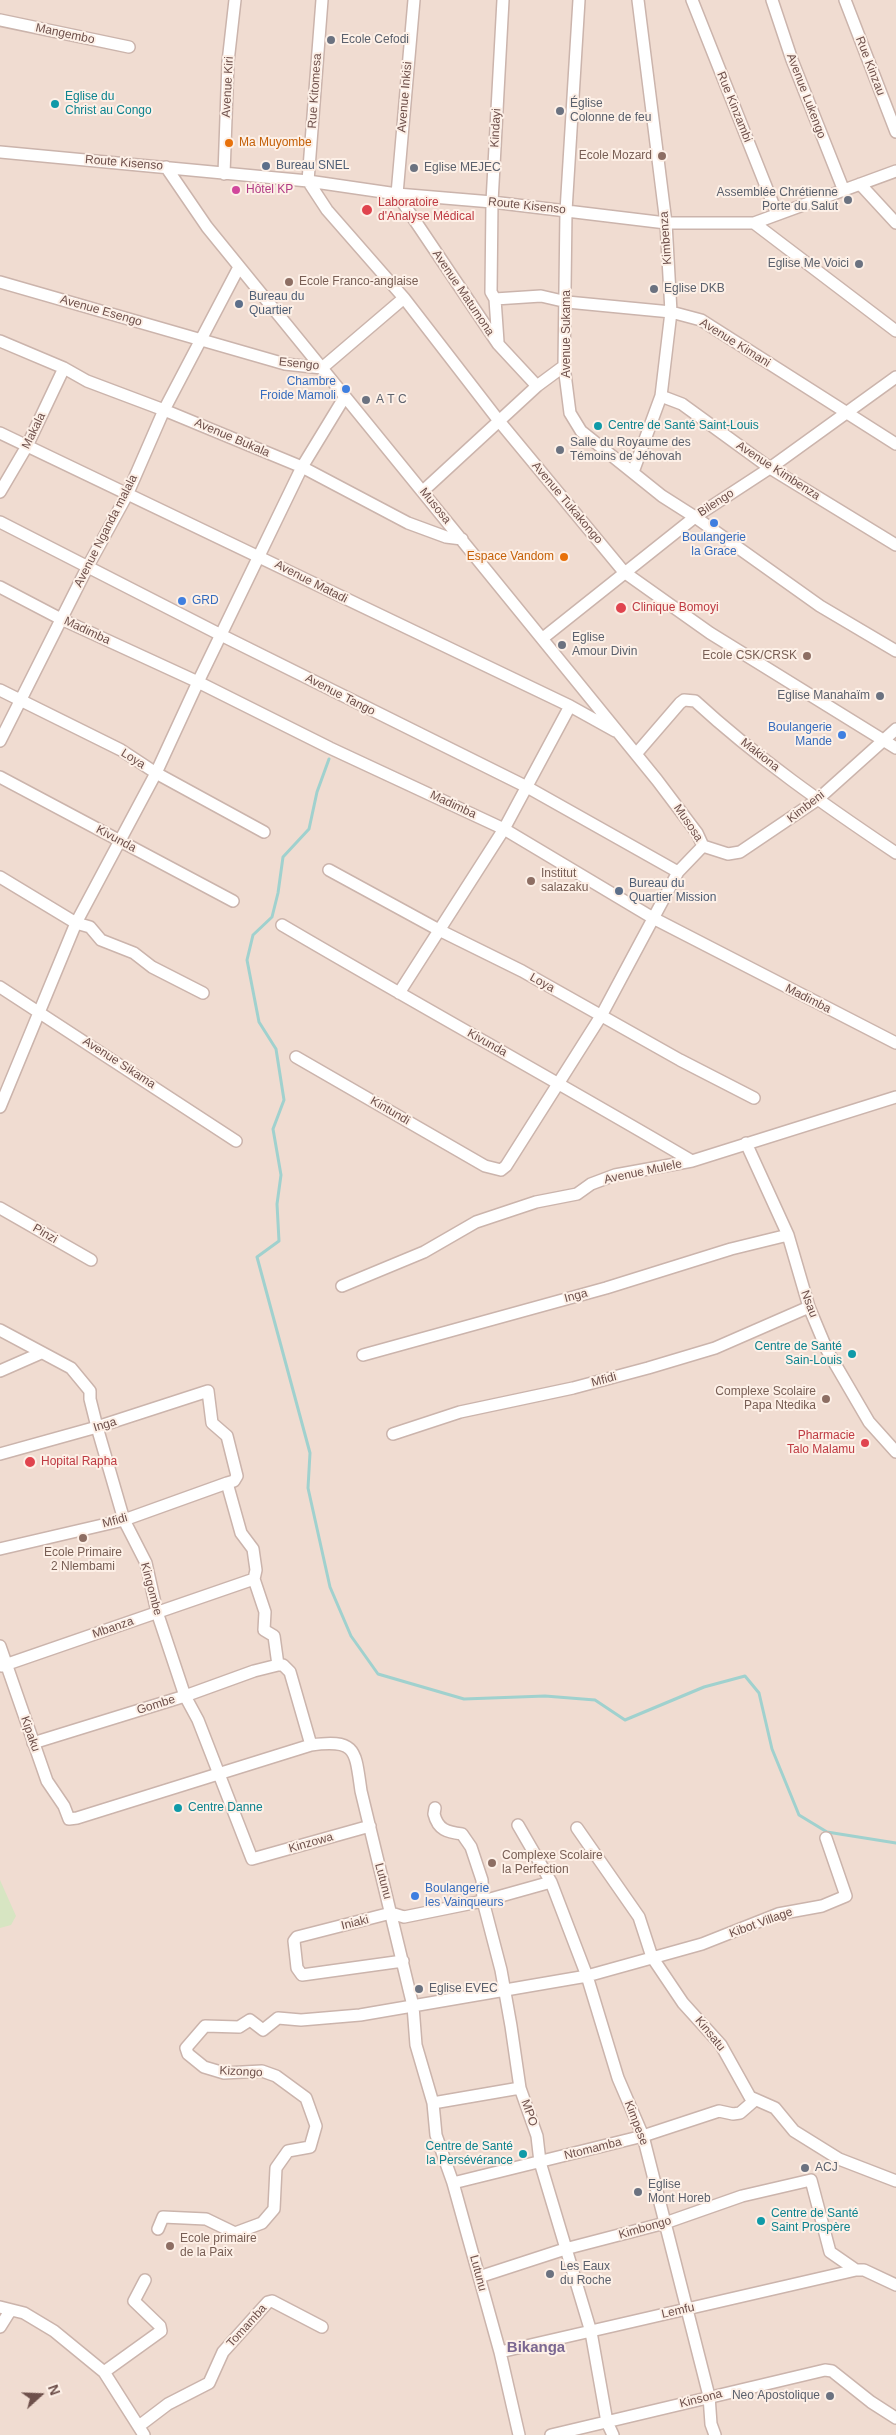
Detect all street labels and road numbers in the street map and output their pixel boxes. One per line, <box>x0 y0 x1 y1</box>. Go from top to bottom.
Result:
street label: Mangembo <box>34 21 96 47</box>
street label: Rue Kinzau <box>852 34 888 98</box>
street label: Avenue Lukengo <box>783 51 829 141</box>
street label: Rue Kitomesa <box>305 53 325 129</box>
street label: Avenue Kiri <box>219 56 237 118</box>
street label: Avenue Inkisi <box>395 61 415 133</box>
street label: Rue Kinzambi <box>713 70 755 144</box>
street label: Kindayi <box>488 108 504 148</box>
street label: Route Kisenso <box>84 152 164 174</box>
street label: Route Kisenso <box>487 195 567 217</box>
street label: Kimbenza <box>657 211 675 265</box>
street label: Avenue Matumona <box>429 247 497 339</box>
street label: Avenue Sukama <box>560 290 574 378</box>
street label: Avenue Esengo <box>58 292 144 330</box>
street label: Avenue Kimani <box>697 316 773 370</box>
street label: Esengo <box>278 355 320 373</box>
street label: Makala <box>19 410 49 452</box>
street label: Avenue Bukala <box>192 416 272 460</box>
street label: Avenue Kimbenza <box>733 438 823 504</box>
street label: Avenue Tukakongo <box>528 459 606 547</box>
street label: Avenue Nganda malala <box>71 472 141 590</box>
street label: Musosa <box>416 485 454 527</box>
street label: Bilengo <box>695 486 737 520</box>
street label: Avenue Matadi <box>272 557 350 607</box>
street label: Madimba <box>62 614 112 648</box>
street label: Avenue Tango <box>303 671 377 719</box>
street label: Makiona <box>738 735 782 775</box>
street label: Loya <box>118 746 148 772</box>
street label: Madimba <box>428 788 478 822</box>
street label: Kimbeni <box>784 788 828 826</box>
street label: Musosa <box>670 802 706 844</box>
street label: Kivunda <box>93 822 139 856</box>
street label: Loya <box>527 970 557 996</box>
street label: Madimba <box>783 981 833 1017</box>
street label: Kivunda <box>465 1026 509 1060</box>
street label: Avenue Sikama <box>80 1034 158 1092</box>
street label: Kintundi <box>368 1094 412 1128</box>
street label: Avenue Mulele <box>603 1157 683 1187</box>
street label: Pinzi <box>30 1221 60 1247</box>
street label: Inga <box>563 1286 589 1306</box>
street label: Nsau <box>797 1288 821 1320</box>
street label: Mfidi <box>590 1370 618 1390</box>
street label: Inga <box>92 1415 118 1435</box>
street label: Mfidi <box>101 1511 129 1531</box>
street label: Kingombe <box>137 1561 165 1617</box>
street label: Mbanza <box>90 1614 136 1642</box>
street label: Gombe <box>135 1692 177 1718</box>
street label: Kipaku <box>17 1714 43 1754</box>
street label: Kinzowa <box>287 1830 335 1856</box>
street label: Lutunu <box>371 1861 395 1901</box>
street label: Kibot Village <box>727 1905 795 1941</box>
street label: Iniaki <box>340 1913 370 1933</box>
street label: Kinsatu <box>692 2014 728 2054</box>
street label: Kizongo <box>219 2064 263 2080</box>
street label: MPO <box>518 2098 540 2128</box>
street label: Kimpese <box>621 2099 651 2147</box>
street label: Ntomamba <box>563 2135 623 2163</box>
street label: Kimbongo <box>617 2214 673 2242</box>
street label: Lutunu <box>466 2253 490 2293</box>
street label: Lemfu <box>660 2300 696 2322</box>
street label: Tomamba <box>224 2302 270 2350</box>
street label: Kinsona <box>678 2387 724 2411</box>

